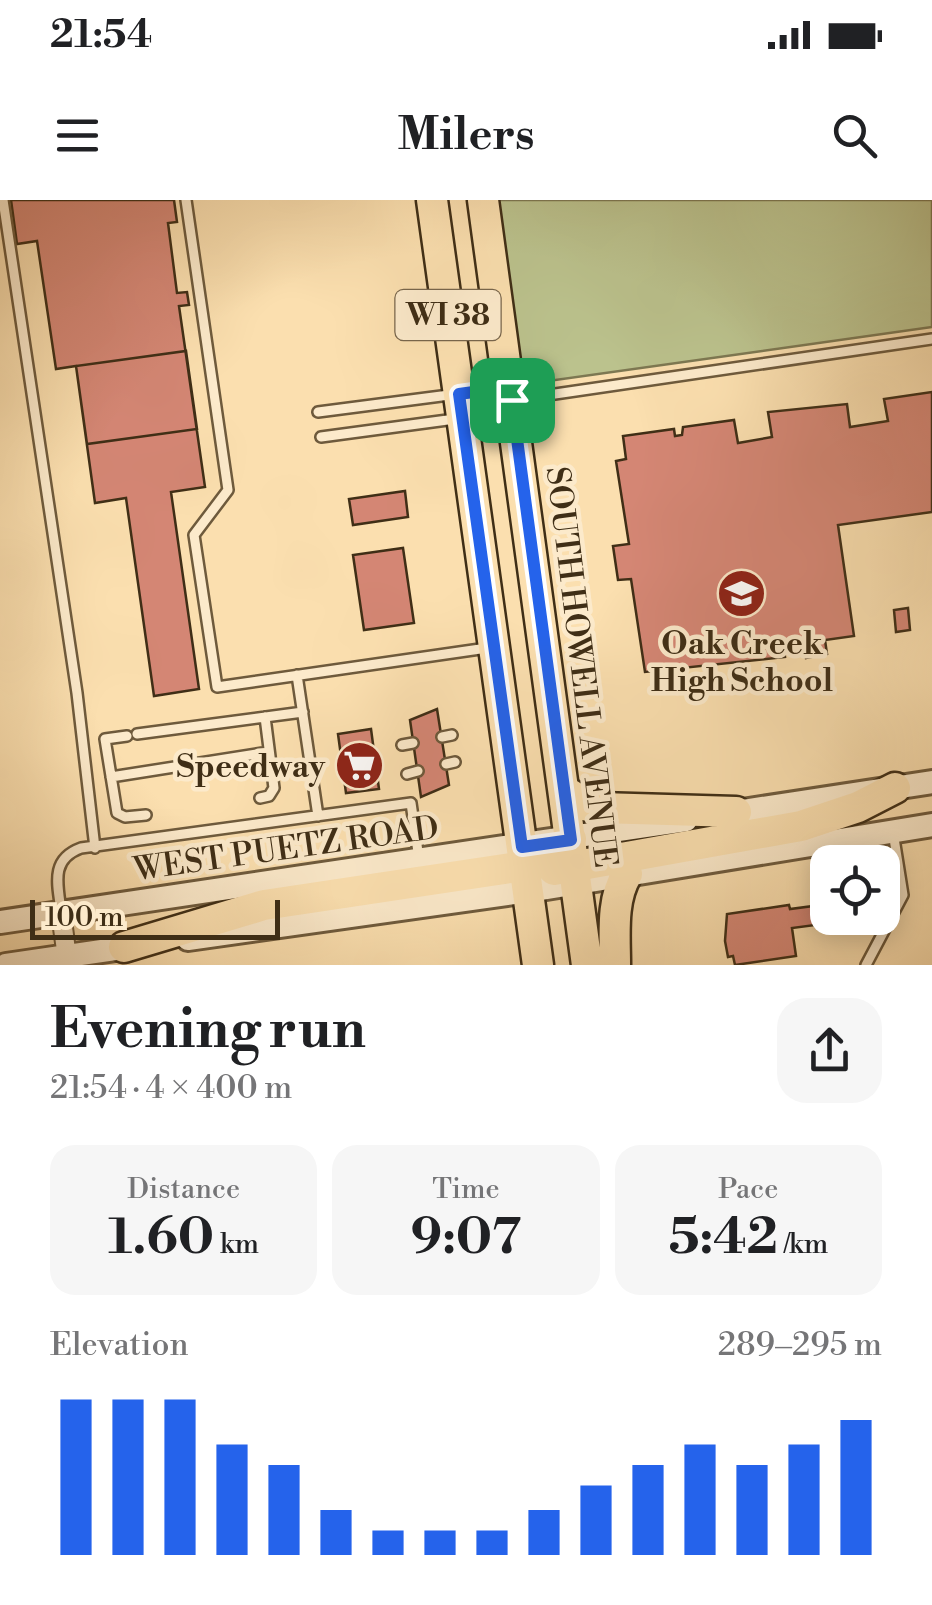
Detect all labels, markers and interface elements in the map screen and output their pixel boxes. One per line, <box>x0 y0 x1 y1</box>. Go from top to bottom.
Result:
text: 21:54 <box>50 12 153 59</box>
text: Milers <box>397 107 535 164</box>
icon: menu <box>50 108 105 163</box>
icon: search <box>827 108 882 163</box>
road number: WI 38 <box>396 290 500 340</box>
pin <box>470 358 555 443</box>
icon: arrive <box>485 373 540 428</box>
street label: SOUTH HOWELL AVENUE <box>537 464 625 870</box>
school or university icon: Oak Creek High School <box>716 567 768 619</box>
place label: Oak Creek High School <box>651 624 834 701</box>
supermarket icon: Speedway <box>334 740 386 792</box>
place label: Speedway <box>176 747 326 787</box>
street label: WEST PUETZ ROAD <box>130 808 441 890</box>
map controls <box>810 845 900 935</box>
button: locate <box>810 845 900 935</box>
scale bar <box>30 895 280 940</box>
text: 100 m <box>45 900 124 935</box>
text: Evening run <box>50 996 366 1065</box>
button: share <box>777 998 882 1103</box>
text: 21:54 · 4 × 400 m <box>50 1068 292 1108</box>
text: Distance <box>127 1172 240 1207</box>
text: Time <box>432 1172 500 1207</box>
text: Pace <box>718 1172 778 1207</box>
text: 1.60 <box>108 1207 214 1269</box>
text: 9:07 <box>411 1207 521 1269</box>
text: 5:42 <box>668 1207 778 1269</box>
text: km <box>214 1227 259 1262</box>
text: /km <box>778 1227 828 1262</box>
text: Elevation <box>50 1325 189 1365</box>
text: 289–295 m <box>718 1325 882 1365</box>

